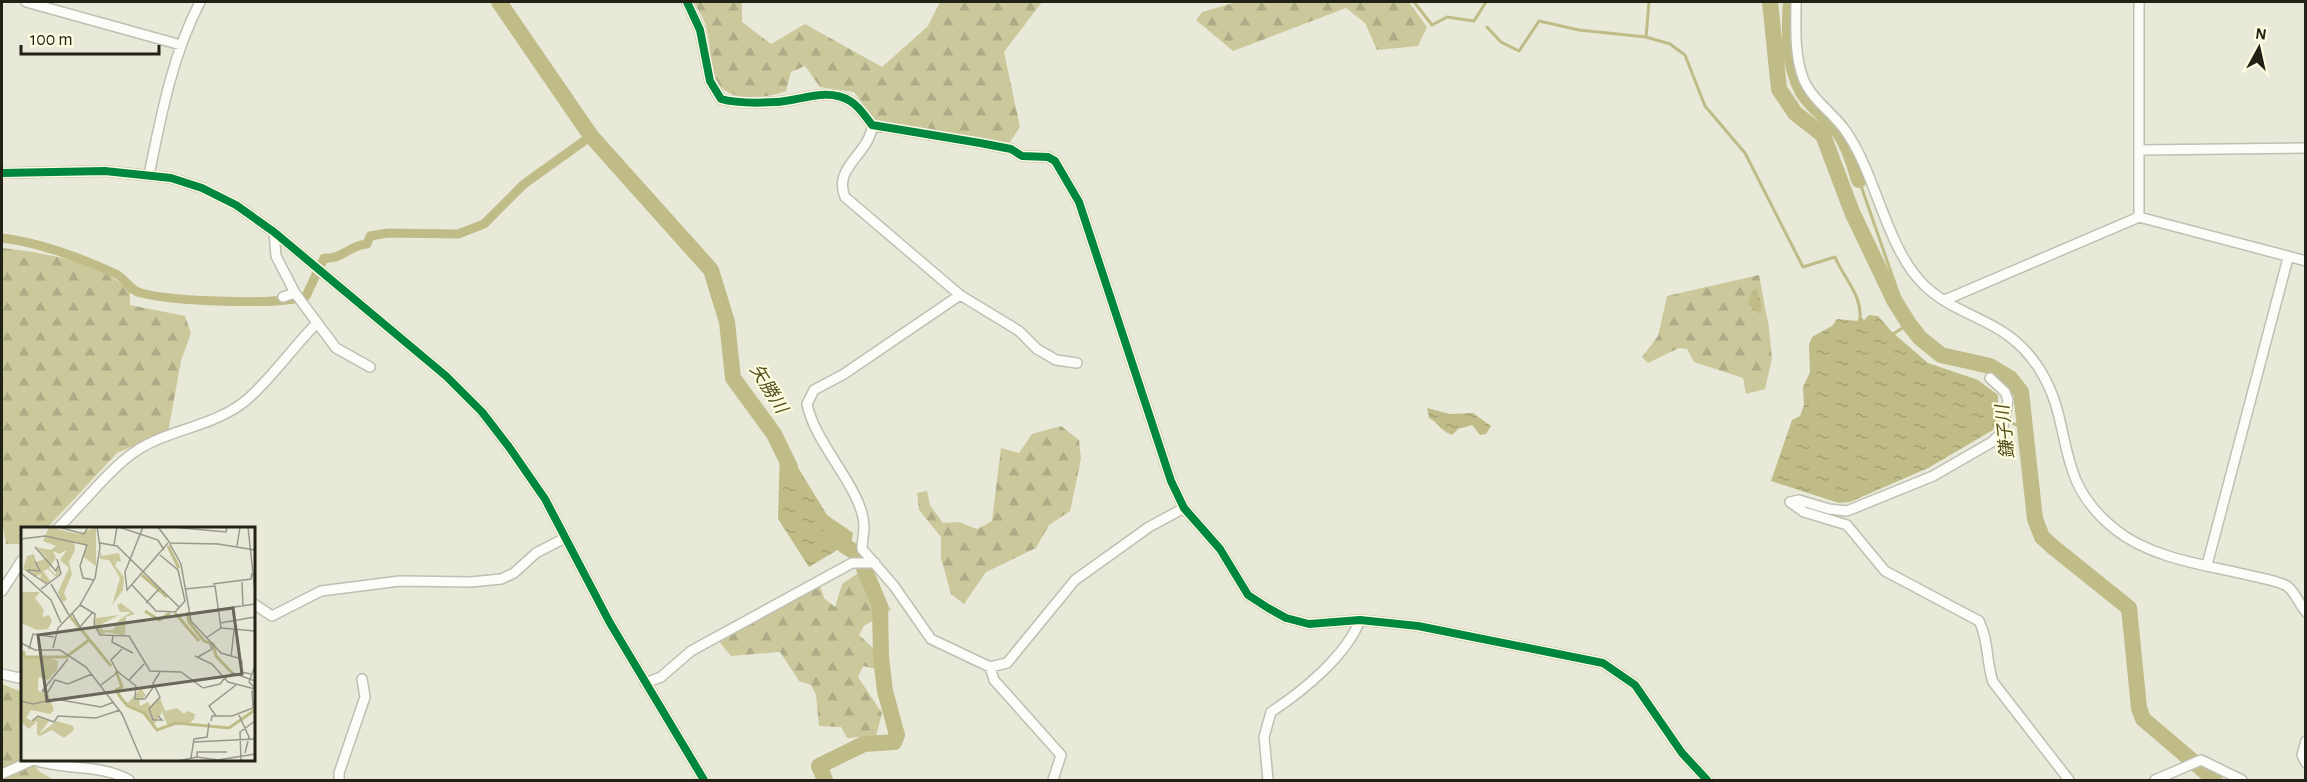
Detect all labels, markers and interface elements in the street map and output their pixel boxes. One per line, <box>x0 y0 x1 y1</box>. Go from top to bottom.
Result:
scale bar <box>21 18 159 56</box>
north arrow <box>2229 18 2289 78</box>
text: N <box>2254 25 2268 43</box>
text: 100 m <box>30 31 73 49</box>
water label: 矢勝川 <box>746 360 793 418</box>
water label: 鎌子川 <box>1992 402 2018 460</box>
inset map <box>21 527 255 761</box>

